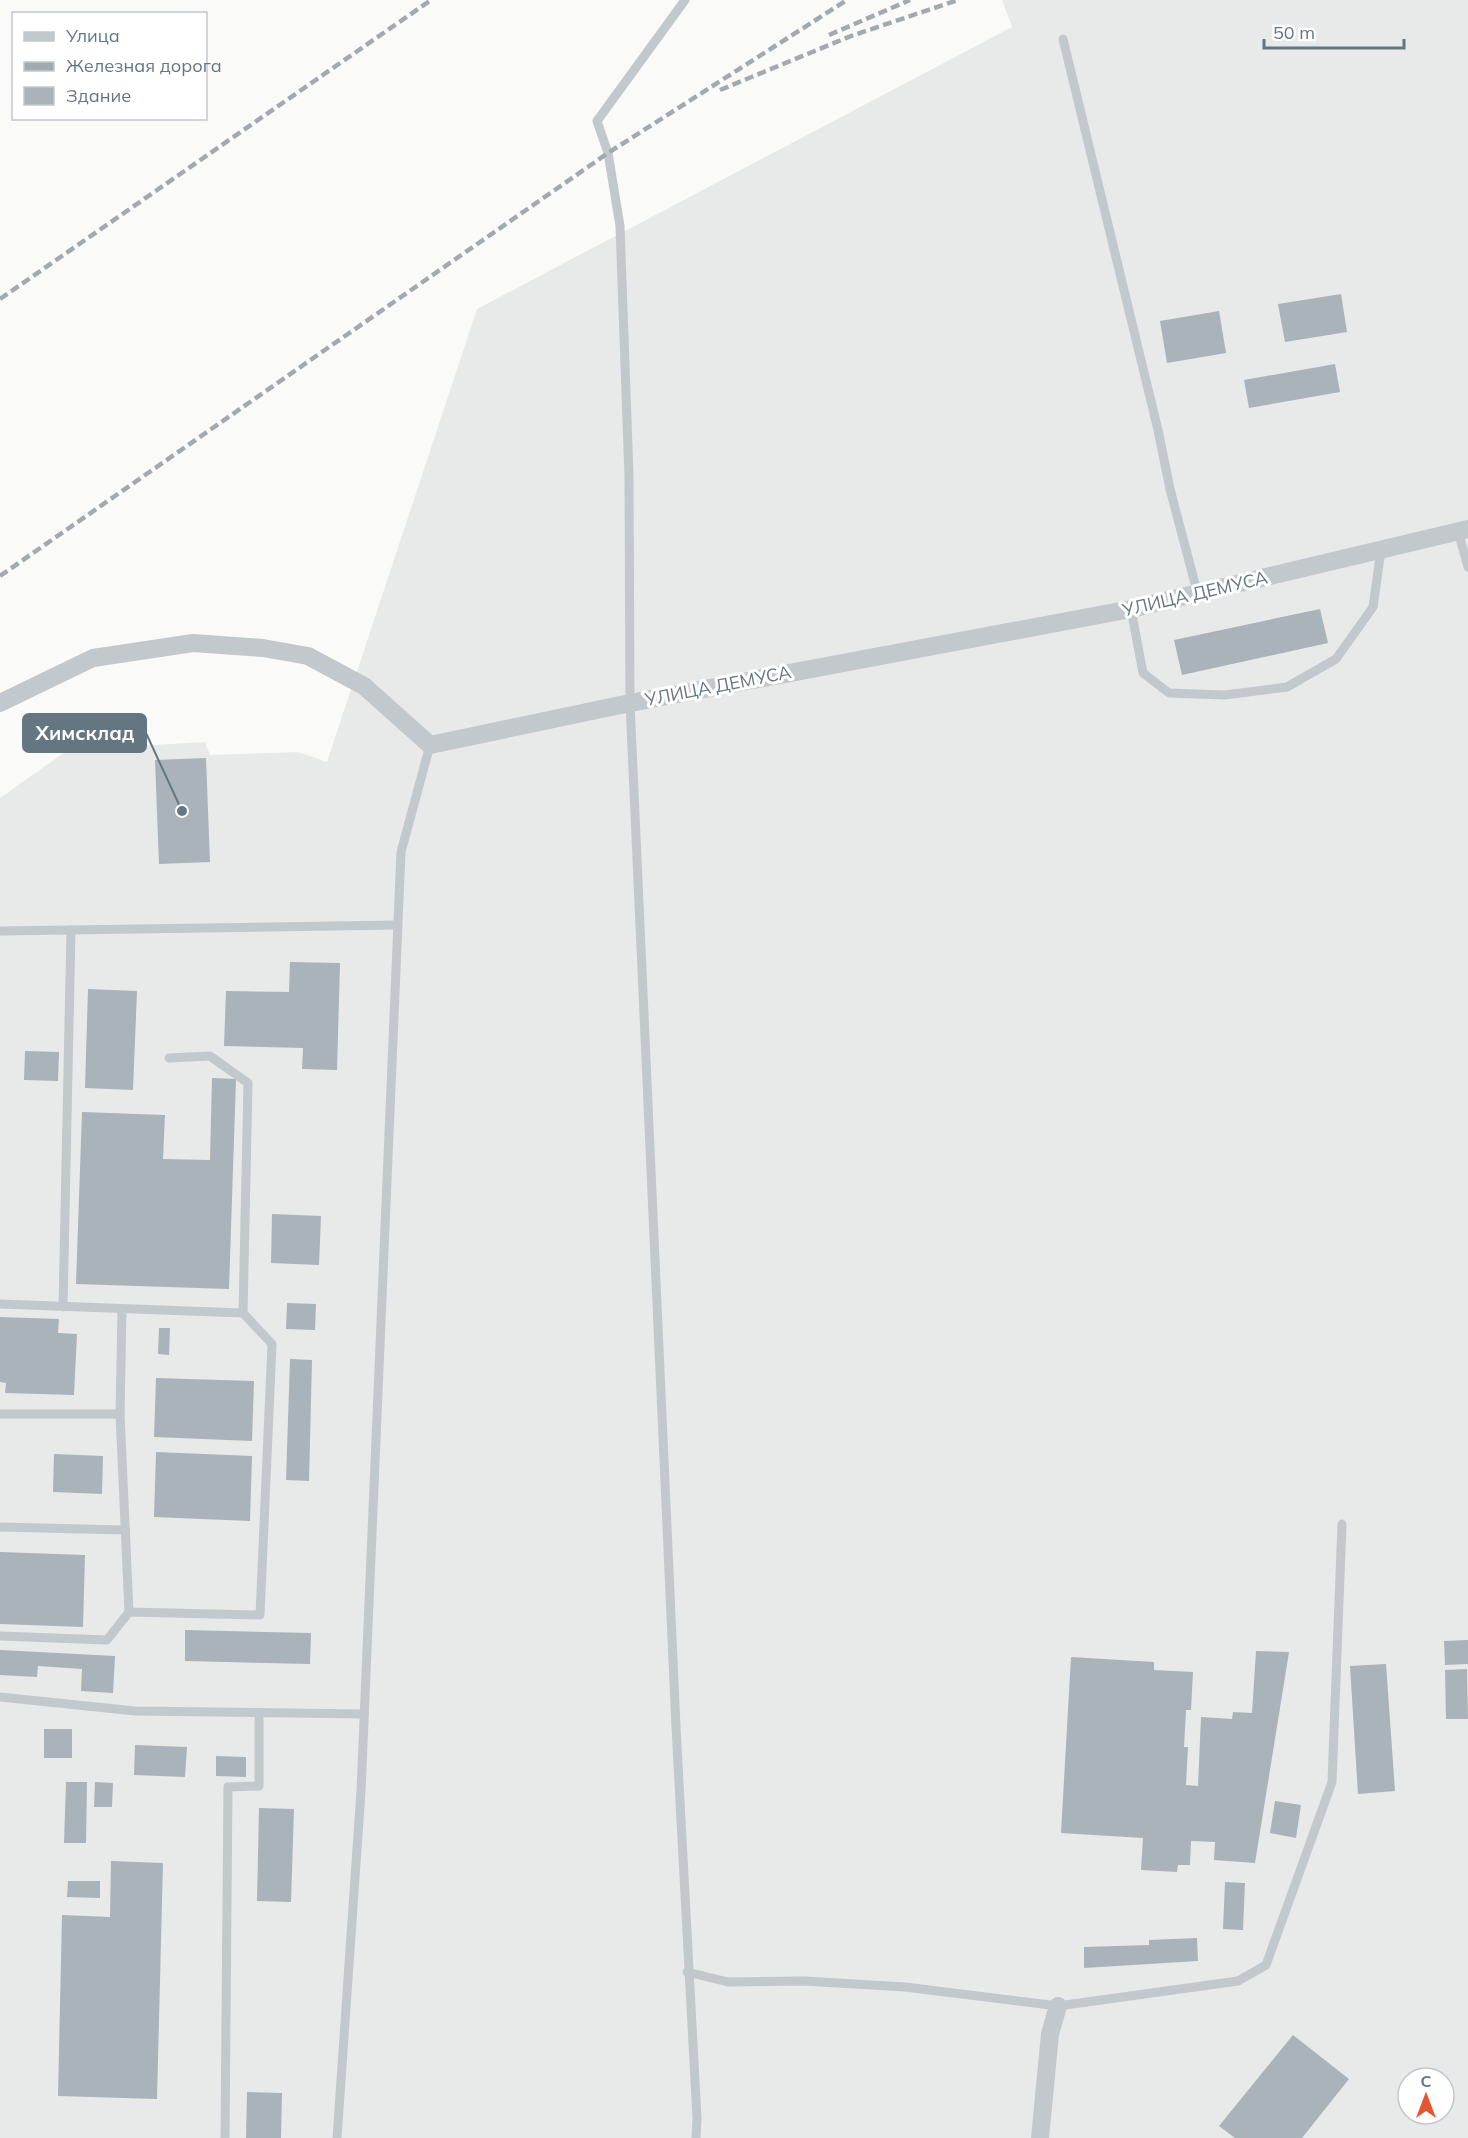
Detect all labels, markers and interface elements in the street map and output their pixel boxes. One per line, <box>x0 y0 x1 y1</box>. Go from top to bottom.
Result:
legend <box>12 12 207 120</box>
scale bar <box>1264 12 1404 50</box>
text: 50 m <box>1273 21 1315 44</box>
text: Улица <box>65 24 120 47</box>
text: Железная дорога <box>66 54 222 77</box>
text: Здание <box>66 84 131 107</box>
street label: УЛИЦА ДЕМУСА <box>1119 566 1270 622</box>
street label: УЛИЦА ДЕМУСА <box>642 660 793 711</box>
callout: Химсклад <box>23 714 146 752</box>
text: Химсклад <box>35 720 135 745</box>
north arrow <box>1396 2066 1456 2126</box>
text: С <box>1421 2071 1432 2091</box>

